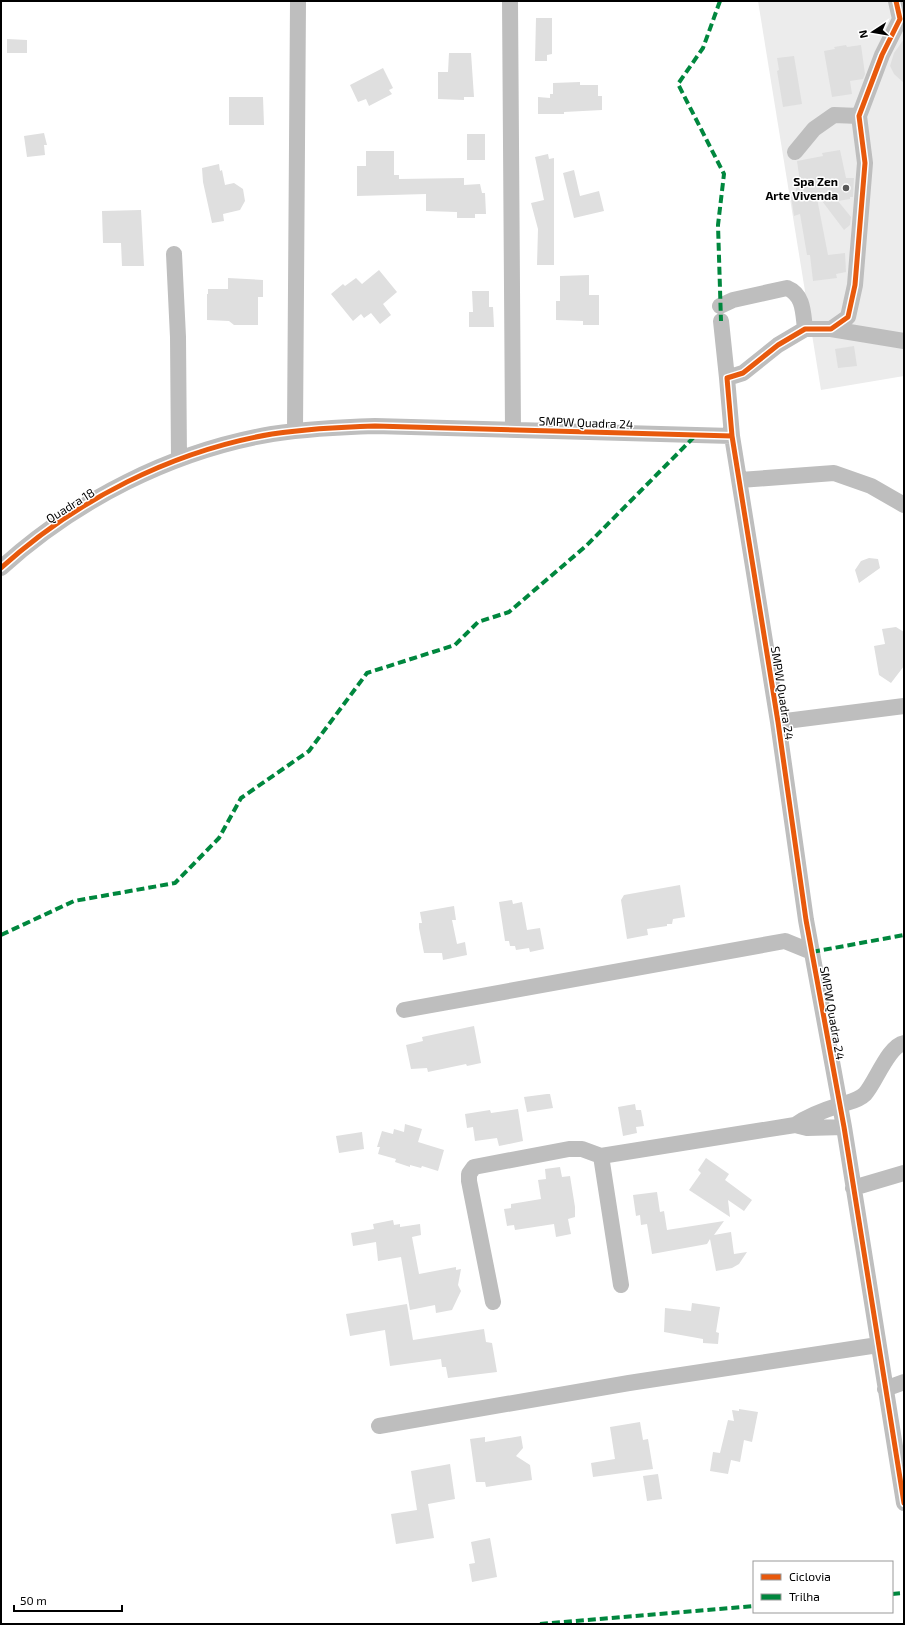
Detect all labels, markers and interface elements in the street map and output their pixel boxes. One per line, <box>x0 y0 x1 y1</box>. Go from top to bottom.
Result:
north arrow <box>853 12 893 52</box>
text: N <box>856 29 870 39</box>
place label: Spa Zen Arte Vivenda <box>765 174 838 202</box>
marker: Spa Zen Arte Vivenda <box>841 183 851 193</box>
street label: SMPW Quadra 24 <box>538 413 634 432</box>
street label: Quadra 18 <box>43 485 97 526</box>
street label: SMPW Quadra 24 <box>768 645 797 741</box>
street label: SMPW Quadra 24 <box>817 965 848 1061</box>
legend <box>753 1561 893 1613</box>
text: Ciclovia <box>789 1569 831 1583</box>
scale bar <box>14 1587 122 1613</box>
text: Trilha <box>789 1589 820 1603</box>
text: 50 m <box>20 1593 47 1607</box>

